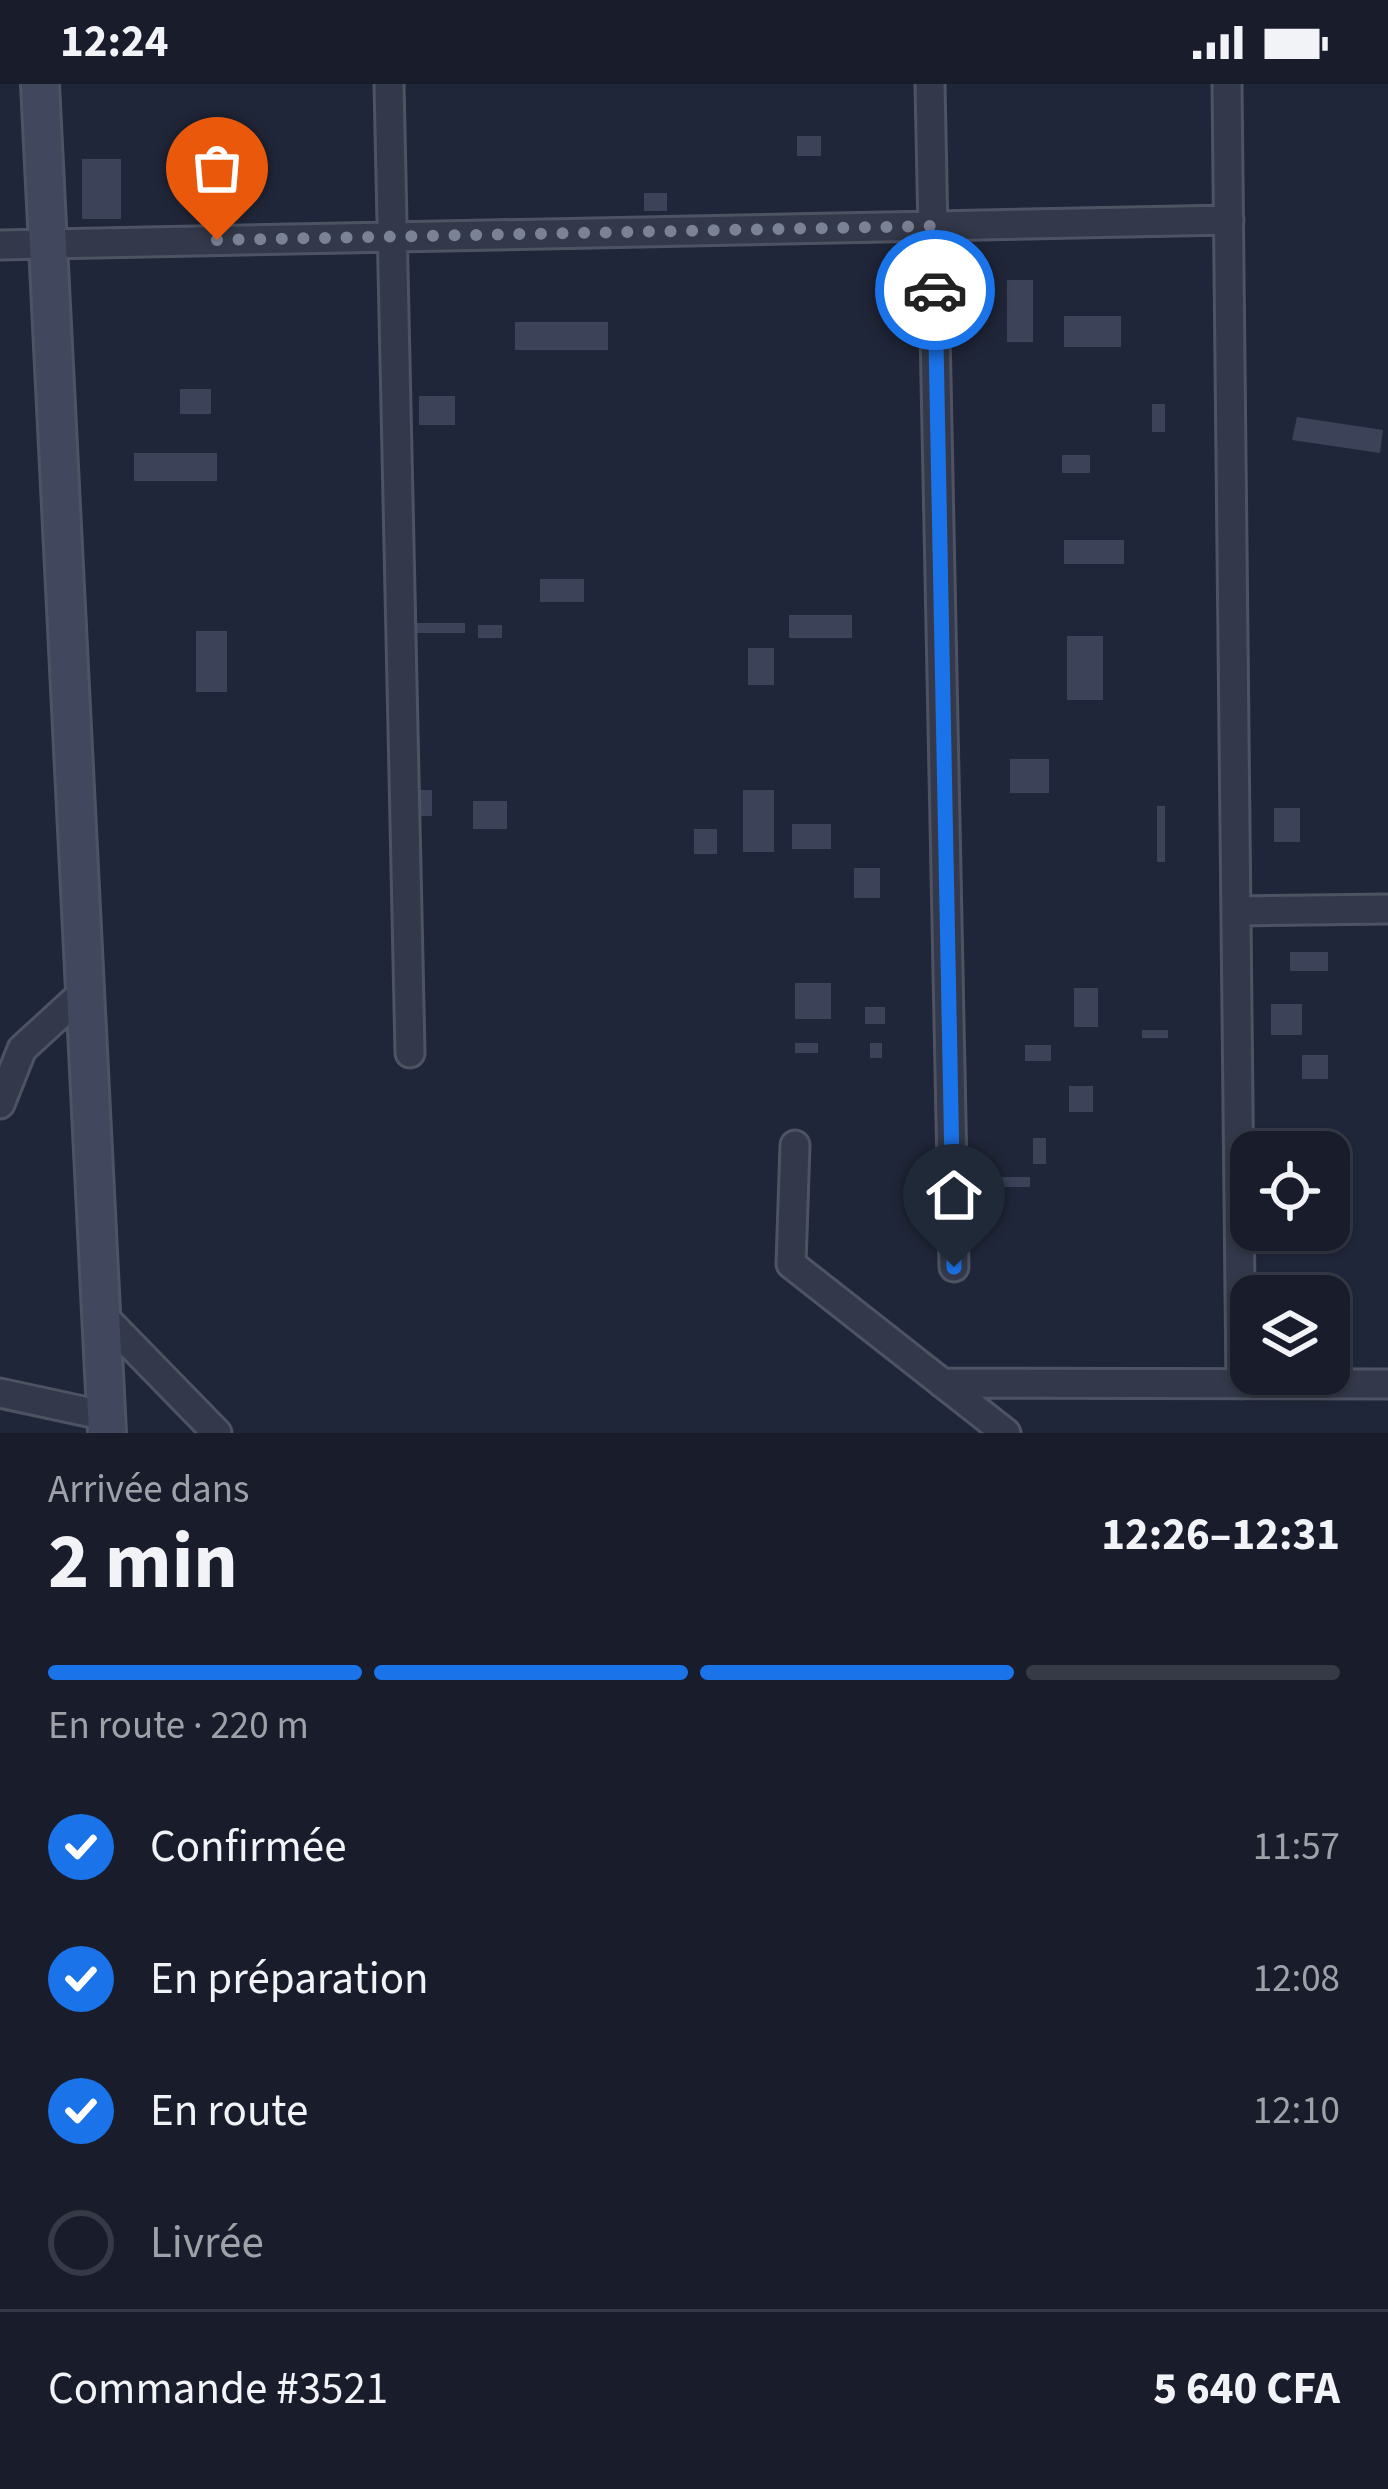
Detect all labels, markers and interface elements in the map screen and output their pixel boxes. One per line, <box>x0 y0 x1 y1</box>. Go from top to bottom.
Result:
text: 12:24 <box>60 10 169 74</box>
pin <box>166 117 268 240</box>
icon: bag <box>184 135 250 201</box>
courier <box>875 230 995 350</box>
icon: car <box>902 257 968 323</box>
map controls <box>1230 1131 1350 1395</box>
button: locate <box>1230 1131 1350 1251</box>
pin <box>903 1144 1005 1267</box>
icon: home <box>921 1162 987 1228</box>
button: layers <box>1230 1275 1350 1395</box>
text: Arrivée dans <box>48 1462 249 1518</box>
text: 12:26–12:31 <box>1101 1503 1340 1567</box>
text: 2 min <box>48 1507 238 1618</box>
text: En route · 220 m <box>48 1698 309 1754</box>
icon: check <box>48 1814 114 1880</box>
text: Confirmée <box>150 1815 346 1879</box>
text: 11:57 <box>1253 1819 1340 1875</box>
icon: check <box>48 1946 114 2012</box>
text: En préparation <box>150 1947 429 2011</box>
text: 12:08 <box>1253 1951 1340 2007</box>
icon: check <box>48 2078 114 2144</box>
text: En route <box>150 2079 308 2143</box>
text: 12:10 <box>1253 2083 1340 2139</box>
text: Livrée <box>150 2211 264 2275</box>
text: Commande #3521 <box>48 2357 388 2421</box>
text: 5 640 CFA <box>1153 2357 1340 2421</box>

